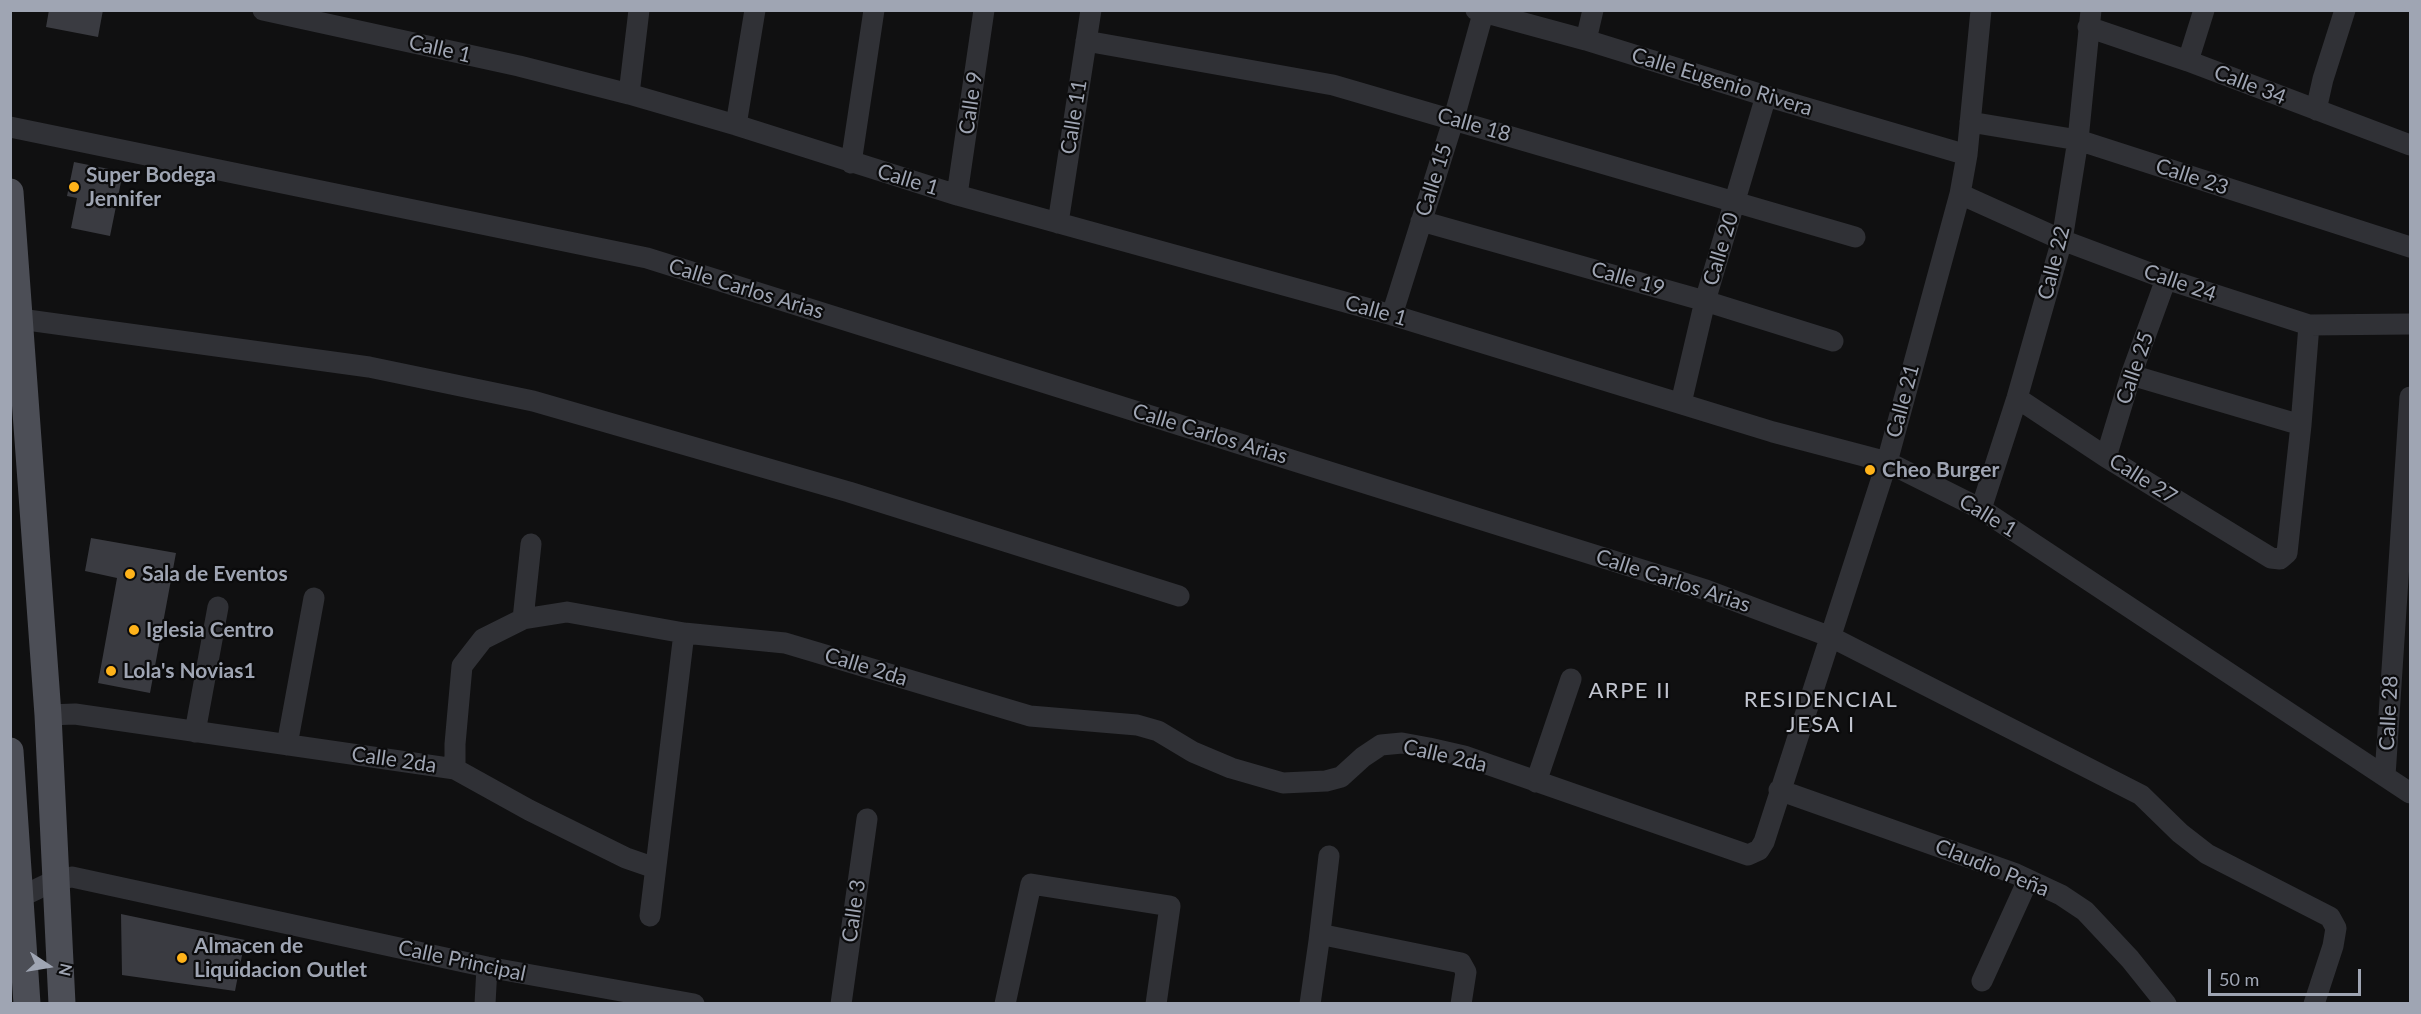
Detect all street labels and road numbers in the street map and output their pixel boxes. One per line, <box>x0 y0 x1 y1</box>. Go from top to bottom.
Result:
street label: Calle 1 <box>406 30 474 68</box>
street label: Calle Eugenio Rivera <box>1629 43 1815 121</box>
street label: Calle 34 <box>2210 60 2290 110</box>
street label: Calle 9 <box>954 70 988 136</box>
street label: Calle 11 <box>1056 78 1092 156</box>
street label: Calle 18 <box>1434 103 1514 147</box>
street label: Calle 15 <box>1410 140 1458 220</box>
street label: Calle 23 <box>2152 153 2232 201</box>
street label: Calle 1 <box>874 159 942 201</box>
street label: Calle 20 <box>1698 209 1744 289</box>
street label: Calle 22 <box>2033 223 2075 303</box>
street label: Calle Carlos Arias <box>665 253 827 325</box>
street label: Calle 19 <box>1588 257 1668 301</box>
street label: Calle 24 <box>2140 259 2220 307</box>
street label: Calle 1 <box>1342 290 1410 332</box>
street label: Calle 25 <box>2111 328 2159 408</box>
street label: Calle 21 <box>1881 361 1925 441</box>
street label: Calle Carlos Arias <box>1129 398 1291 470</box>
street label: Calle 27 <box>2104 448 2182 510</box>
street label: Calle 1 <box>1955 489 2021 543</box>
street label: Calle Carlos Arias <box>1593 544 1753 618</box>
street label: Calle 2da <box>822 642 910 692</box>
street label: Calle 28 <box>2374 675 2404 751</box>
street label: Calle 2da <box>1401 734 1489 778</box>
street label: Calle 2da <box>350 742 438 778</box>
street label: Claudio Peña <box>1931 834 2053 902</box>
street label: Calle 3 <box>837 878 871 944</box>
street label: Calle Principal <box>396 935 528 987</box>

